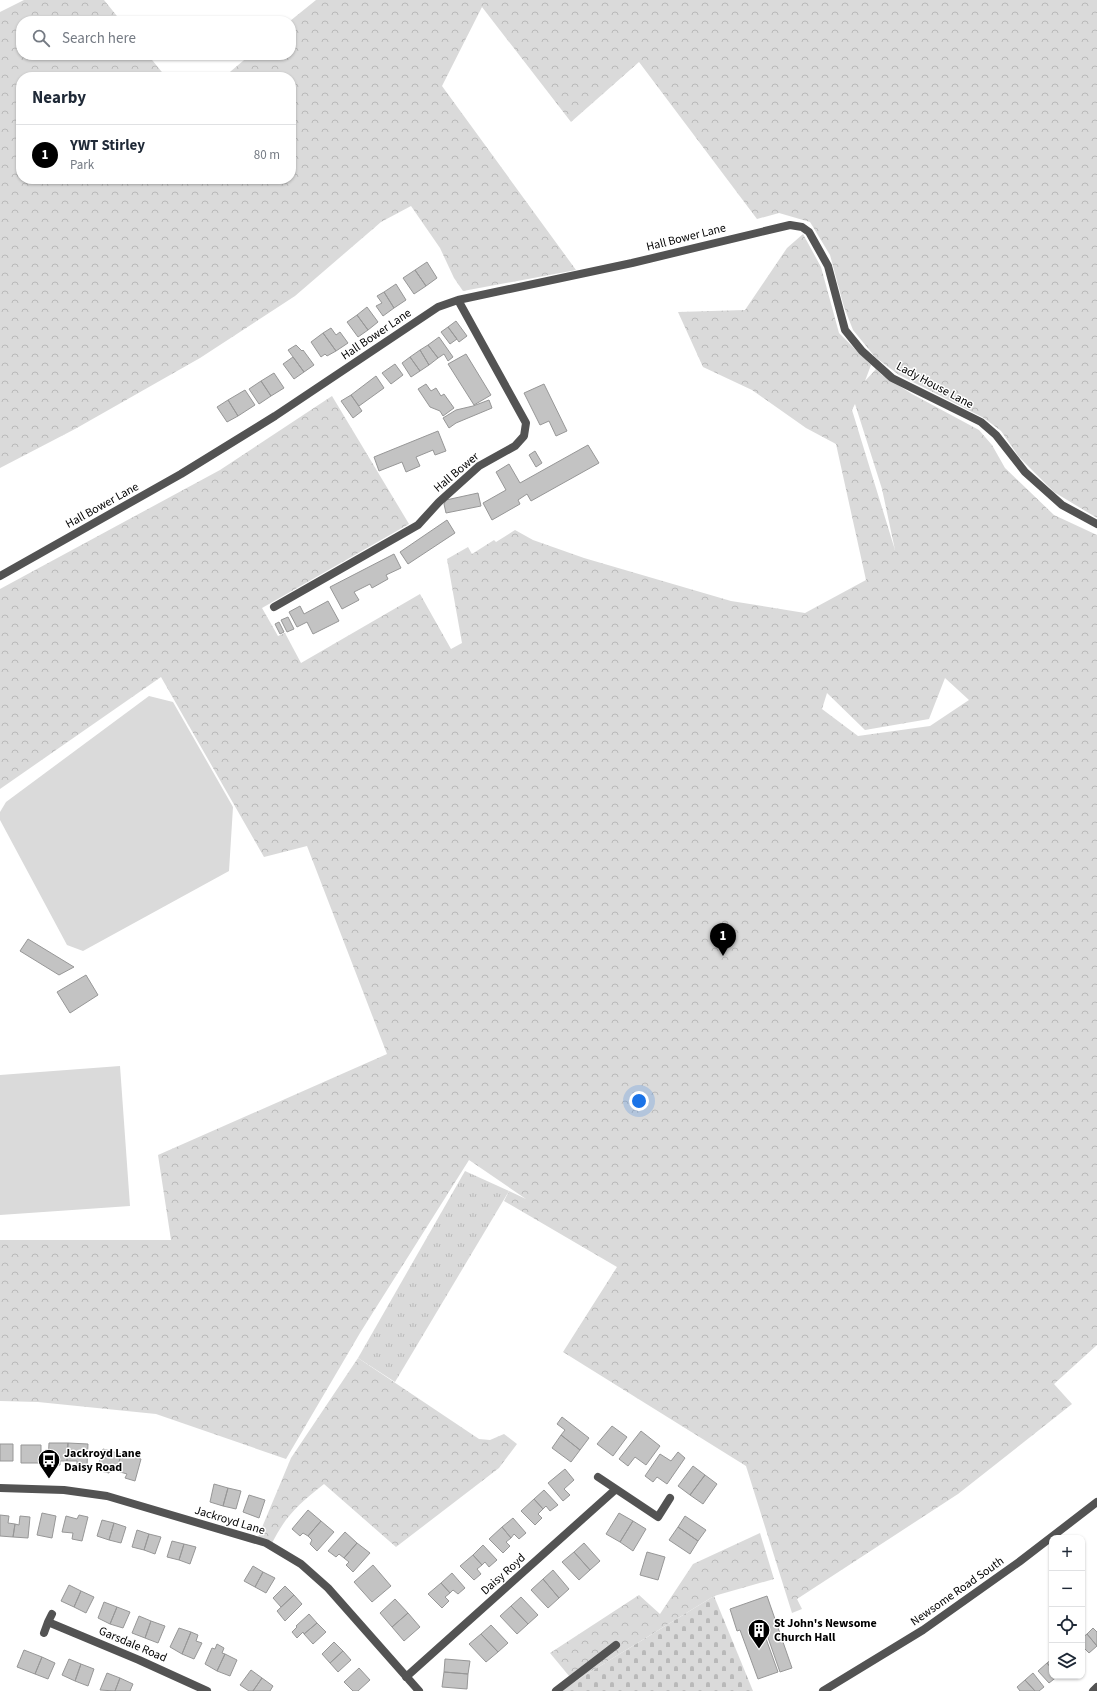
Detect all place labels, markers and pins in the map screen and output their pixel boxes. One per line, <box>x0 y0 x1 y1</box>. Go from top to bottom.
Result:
pin: 1 <box>710 923 736 956</box>
place label: Jackroyd Lane Daisy Road <box>64 1445 141 1476</box>
bus stop icon: Jackroyd Lane Daisy Road <box>36 1447 62 1480</box>
place label: St John's Newsome Church Hall <box>774 1615 877 1646</box>
building icon: St John's Newsome Church Hall <box>746 1617 772 1650</box>

